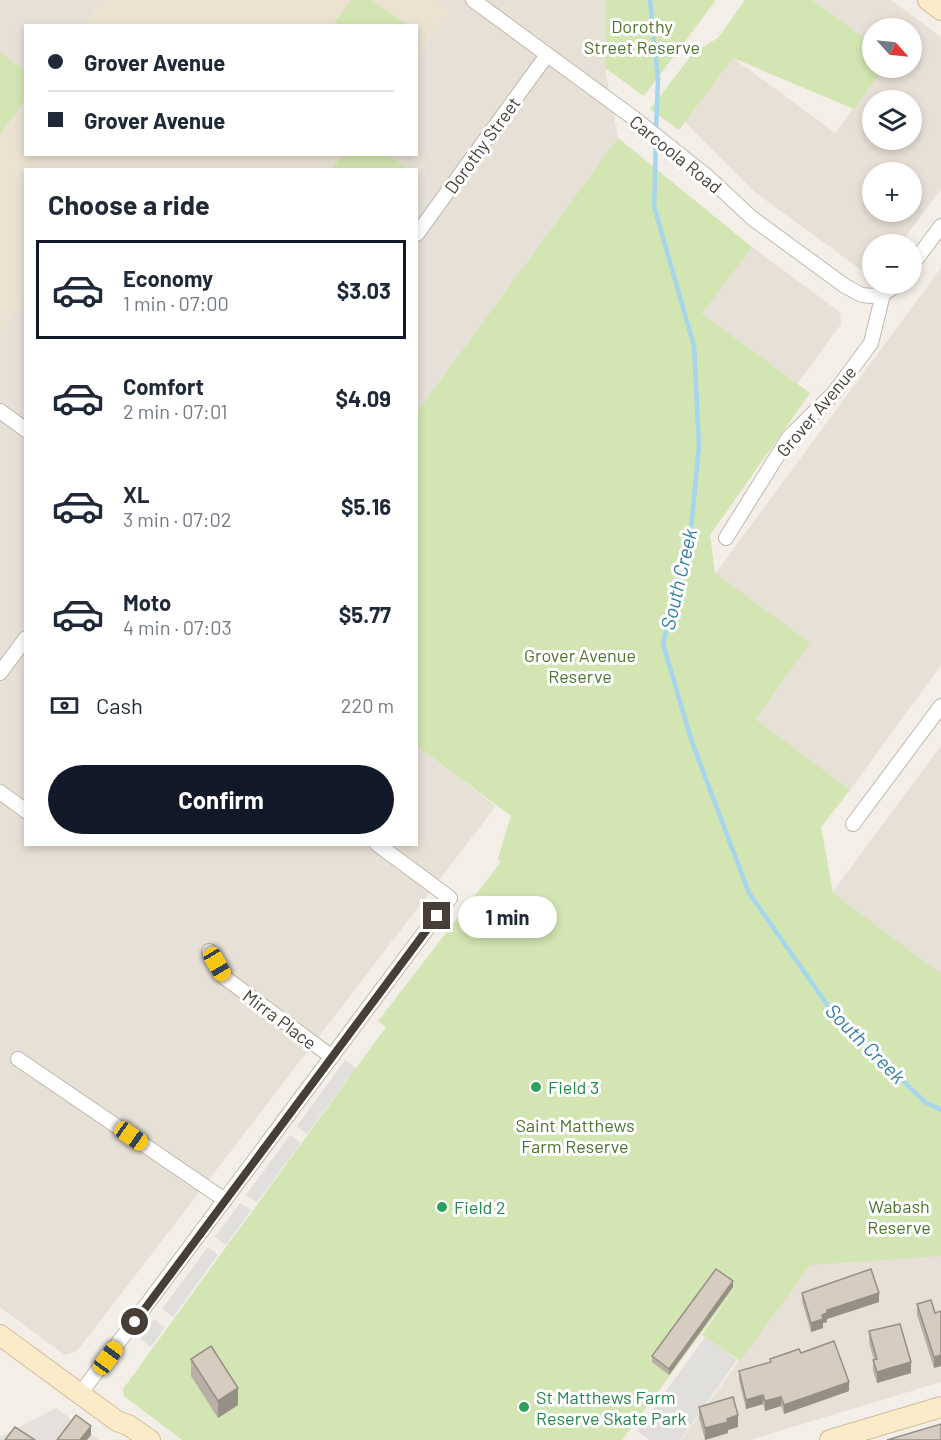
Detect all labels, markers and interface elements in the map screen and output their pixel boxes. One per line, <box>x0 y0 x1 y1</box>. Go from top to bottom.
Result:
park label: Dorothy Street Reserve <box>584 15 700 58</box>
north arrow <box>862 18 922 78</box>
map controls <box>862 18 922 294</box>
text: Grover Avenue <box>84 49 225 75</box>
button: layers <box>862 90 922 150</box>
street label: Dorothy Street <box>440 92 524 198</box>
text: Grover Avenue <box>84 107 225 133</box>
street label: Carcoola Road <box>626 110 726 198</box>
button: + <box>862 162 922 222</box>
text: Choose a ride <box>48 188 210 220</box>
button: − <box>862 234 922 294</box>
icon: car <box>51 263 105 317</box>
text: Economy <box>123 265 213 291</box>
text: $3.03 <box>337 277 391 303</box>
text: 1 min · 07:00 <box>123 291 229 315</box>
street label: Grover Avenue <box>772 361 860 461</box>
icon: car <box>51 371 105 425</box>
text: Comfort <box>123 373 204 399</box>
text: $4.09 <box>336 385 391 411</box>
text: 2 min · 07:01 <box>123 399 228 423</box>
icon: car <box>51 479 105 533</box>
text: XL <box>123 481 149 507</box>
text: $5.16 <box>341 493 391 519</box>
text: 3 min · 07:02 <box>123 507 231 531</box>
water label: South Creek <box>655 526 701 632</box>
icon: car <box>51 587 105 641</box>
text: Moto <box>123 589 171 615</box>
text: $5.77 <box>339 601 391 627</box>
text: 4 min · 07:03 <box>123 615 232 639</box>
park label: Grover Avenue Reserve <box>524 644 636 687</box>
icon: cash <box>48 689 81 722</box>
text: Cash <box>96 692 143 718</box>
text: 220 m <box>341 693 394 717</box>
button: Confirm <box>48 765 394 834</box>
callout: 1 min <box>458 895 557 937</box>
route end <box>423 902 450 929</box>
text: 1 min <box>486 905 529 929</box>
car <box>200 944 234 984</box>
street label: Mirra Place <box>239 984 321 1054</box>
water label: South Creek <box>821 998 911 1088</box>
place label: Field 3 <box>548 1076 599 1098</box>
marker: Field 3 <box>529 1080 543 1094</box>
park label: Saint Matthews Farm Reserve <box>515 1114 635 1157</box>
car <box>111 1118 151 1154</box>
park label: Wabash Reserve <box>867 1195 931 1238</box>
place label: Field 2 <box>454 1196 506 1218</box>
marker: Field 2 <box>435 1200 449 1214</box>
route start <box>121 1308 148 1335</box>
car <box>90 1338 126 1378</box>
place label: St Matthews Farm Reserve Skate Park <box>536 1386 686 1429</box>
marker: St Matthews Farm Reserve Skate Park <box>517 1400 531 1414</box>

